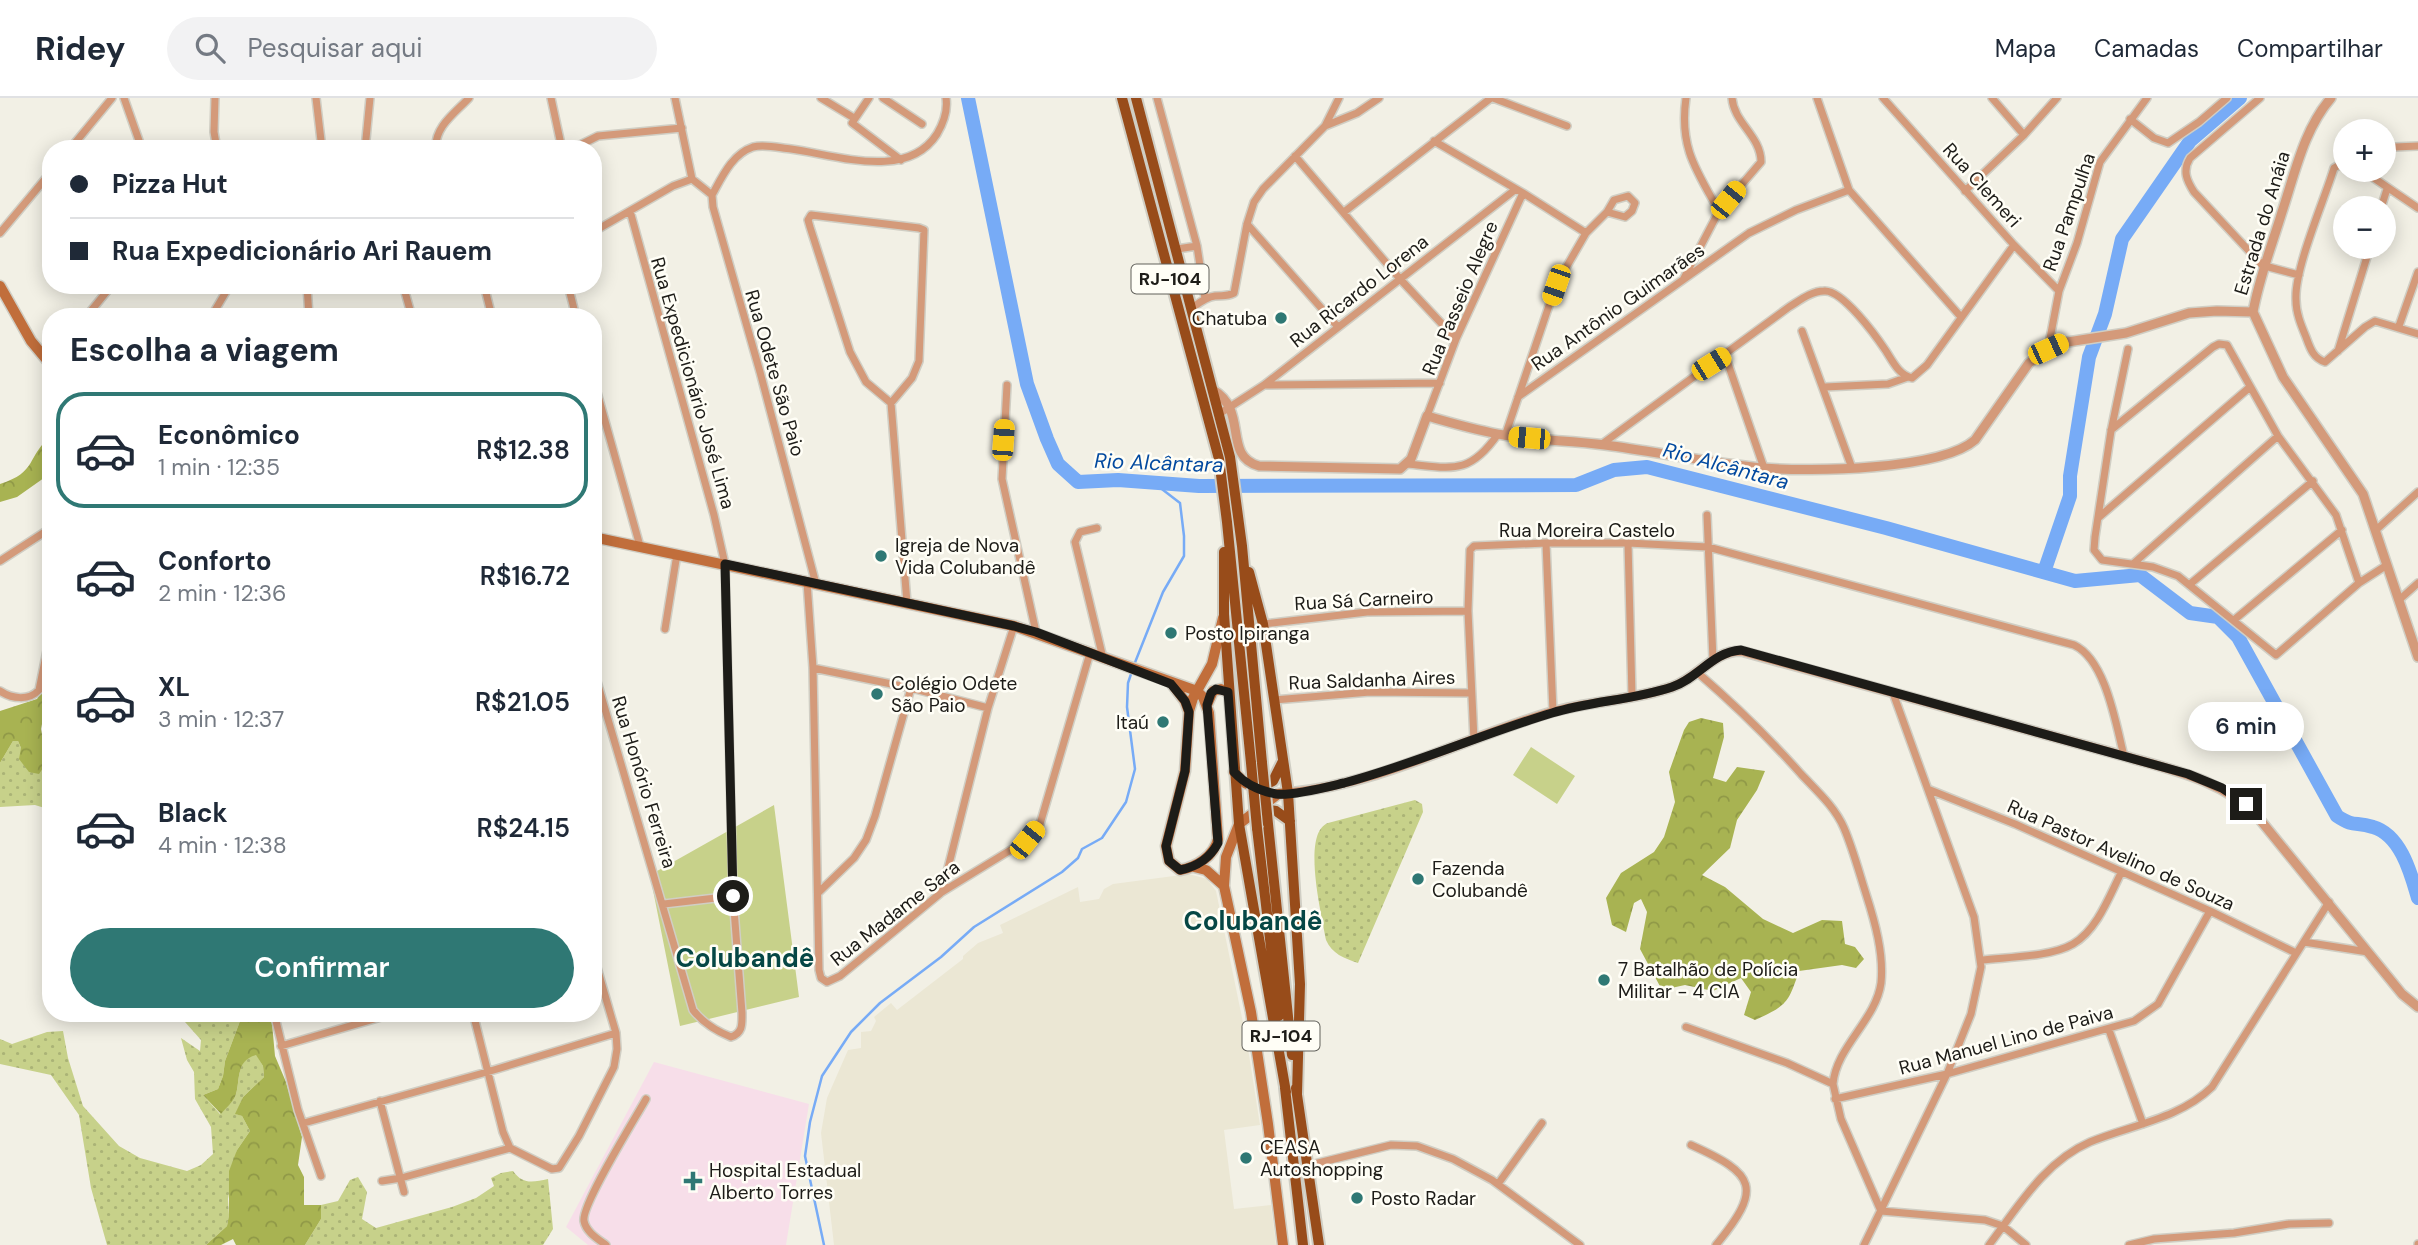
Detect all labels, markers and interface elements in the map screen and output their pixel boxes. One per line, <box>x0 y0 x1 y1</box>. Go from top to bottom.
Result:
search box <box>167 17 657 80</box>
text: Ridey <box>35 27 125 70</box>
icon: search <box>191 29 229 67</box>
text: Pesquisar aqui <box>247 31 422 65</box>
text: Mapa <box>1995 33 2056 64</box>
text: Camadas <box>2094 33 2199 64</box>
text: Compartilhar <box>2237 33 2383 64</box>
map controls <box>2333 119 2396 259</box>
button: + <box>2333 119 2396 182</box>
street label: Rua Clemeri <box>1937 137 2027 233</box>
street label: Estrada do Anáia <box>2228 148 2296 298</box>
street label: Rua Pampulha <box>2037 149 2101 275</box>
text: Pizza Hut <box>112 167 228 201</box>
car <box>1707 177 1750 223</box>
button: − <box>2333 196 2396 259</box>
street label: Rua Passeio Alegre <box>1416 217 1504 379</box>
street label: Rua Ricardo Lorena <box>1285 229 1433 353</box>
text: Rua Expedicionário Ari Rauem <box>112 234 492 268</box>
street label: Rua Antônio Guimarães <box>1526 238 1710 376</box>
street label: Rua Expedicionário José Lima <box>645 254 741 512</box>
car <box>1540 262 1573 308</box>
road number: RJ-104 <box>1132 264 1208 294</box>
street label: Rua Odete São Paio <box>739 287 811 459</box>
place label: Chatuba <box>1192 306 1267 331</box>
marker: Chatuba <box>1273 310 1289 326</box>
text: Escolha a viagem <box>70 329 339 371</box>
car <box>2025 331 2072 367</box>
car <box>1688 344 1735 384</box>
text: Econômico <box>158 418 300 452</box>
car <box>992 418 1015 462</box>
icon: car <box>74 419 137 482</box>
car <box>1508 426 1551 450</box>
text: R$12.38 <box>476 433 570 467</box>
water label: Rio Alcântara <box>1660 436 1792 496</box>
water label: Rio Alcântara <box>1094 447 1224 479</box>
text: 1 min · 12:35 <box>158 452 280 482</box>
street label: Rua Moreira Castelo <box>1499 518 1675 543</box>
place label: Igreja de Nova Vida Colubandê <box>895 533 1035 580</box>
text: Conforto <box>158 544 272 578</box>
icon: car <box>74 545 137 608</box>
marker: Igreja de Nova Vida Colubandê <box>873 548 889 564</box>
text: R$16.72 <box>480 559 570 593</box>
text: 2 min · 12:36 <box>158 578 286 608</box>
street label: Rua Sá Carneiro <box>1294 584 1434 616</box>
place label: Posto Ipiranga <box>1185 621 1309 646</box>
marker: Posto Ipiranga <box>1163 625 1179 641</box>
street label: Rua Saldanha Aires <box>1288 665 1456 695</box>
text: XL <box>158 670 190 704</box>
icon: car <box>74 671 137 734</box>
place label: Colégio Odete São Paio <box>891 671 1017 718</box>
text: R$21.05 <box>475 685 570 719</box>
marker: Colégio Odete São Paio <box>869 686 885 702</box>
street label: Rua Honório Ferreira <box>606 693 682 871</box>
callout: 6 min <box>2188 702 2304 752</box>
text: 3 min · 12:37 <box>158 704 284 734</box>
place label: Itaú <box>1116 710 1149 735</box>
text: 6 min <box>2215 711 2277 741</box>
marker: Itaú <box>1155 714 1171 730</box>
route end <box>2230 788 2262 820</box>
street label: Rua Pastor Avelino de Souza <box>2003 794 2239 916</box>
text: Black <box>158 796 228 830</box>
icon: car <box>74 797 137 860</box>
text: R$24.15 <box>477 811 570 845</box>
car <box>1006 817 1049 863</box>
text: 4 min · 12:38 <box>158 830 287 860</box>
street label: Rua Madame Sara <box>825 855 965 971</box>
place label: Fazenda Colubandê <box>1432 856 1528 903</box>
marker: Fazenda Colubandê <box>1410 871 1426 887</box>
route start <box>717 880 749 912</box>
district label: Colubandê <box>1184 904 1323 938</box>
button: Confirmar <box>70 928 574 1008</box>
district label: Colubandê <box>676 941 815 975</box>
place label: 7 Batalhão de Polícia Militar - 4 CIA <box>1618 957 1798 1004</box>
marker: 7 Batalhão de Polícia Militar - 4 CIA <box>1596 972 1612 988</box>
street label: Rua Manuel Lino de Paiva <box>1896 999 2116 1081</box>
road number: RJ-104 <box>1242 1021 1320 1051</box>
place label: CEASA Autoshopping <box>1260 1135 1384 1182</box>
marker: CEASA Autoshopping <box>1238 1150 1254 1166</box>
place label: Hospital Estadual Alberto Torres <box>709 1158 861 1205</box>
marker: Hospital Estadual Alberto Torres <box>683 1171 703 1191</box>
place label: Posto Radar <box>1371 1186 1476 1211</box>
marker: Posto Radar <box>1349 1190 1365 1206</box>

